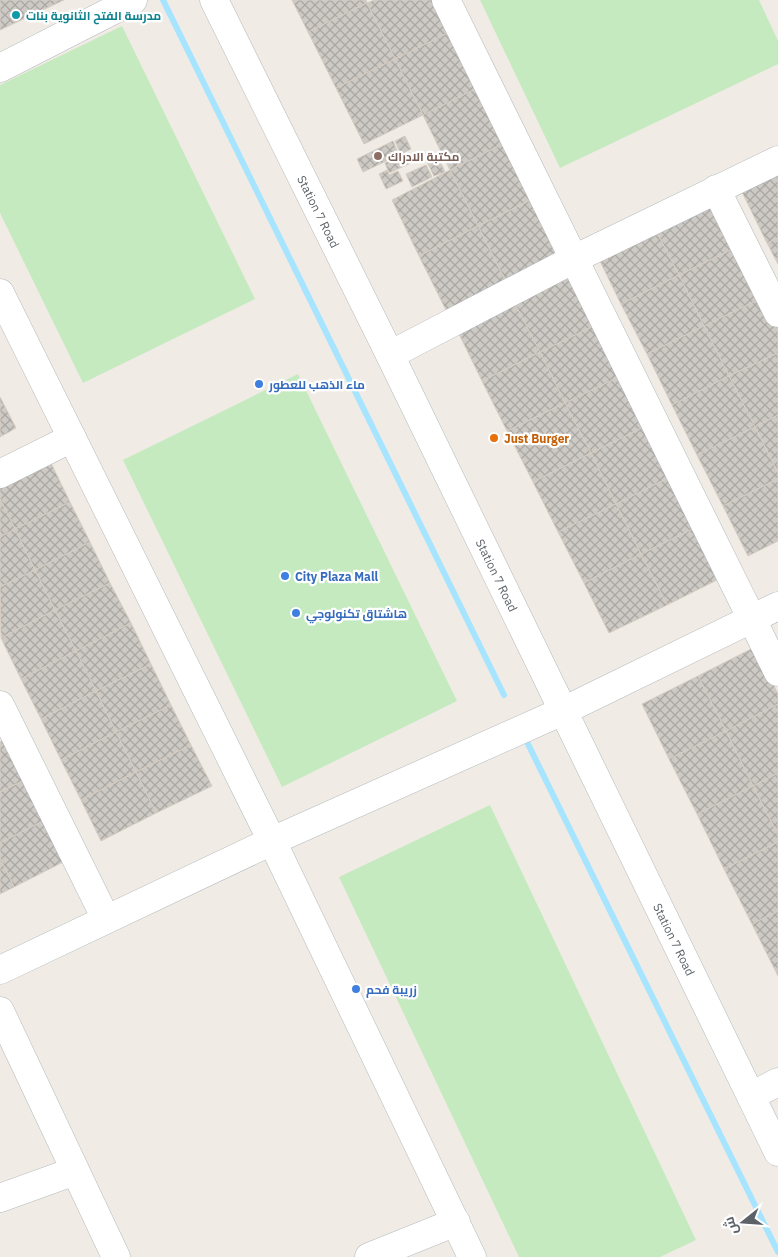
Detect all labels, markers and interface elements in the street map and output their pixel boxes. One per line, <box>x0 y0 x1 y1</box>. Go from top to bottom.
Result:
place label: مدرسة الفتح الثانوية بنات <box>26 8 161 25</box>
marker: مدرسة الفتح الثانوية بنات <box>10 9 22 21</box>
place label: مكتبة الادراك <box>388 149 460 165</box>
marker: مكتبة الادراك <box>372 150 384 162</box>
street label: Station 7 Road <box>295 173 343 250</box>
place label: ماء الذهب للعطور <box>268 377 365 393</box>
marker: ماء الذهب للعطور <box>253 378 265 390</box>
place label: Just Burger <box>504 431 569 446</box>
marker: Just Burger <box>488 432 500 444</box>
street label: Station 7 Road <box>473 536 521 614</box>
place label: City Plaza Mall <box>295 569 378 584</box>
marker: City Plaza Mall <box>279 570 291 582</box>
place label: هاشتاق تكنولوجي <box>306 606 407 624</box>
marker: هاشتاق تكنولوجي <box>290 607 302 619</box>
street label: Station 7 Road <box>650 900 698 978</box>
place label: زريبة فحم <box>366 982 417 998</box>
marker: زريبة فحم <box>350 983 362 995</box>
north arrow <box>718 1197 768 1247</box>
text: ش <box>719 1215 742 1237</box>

